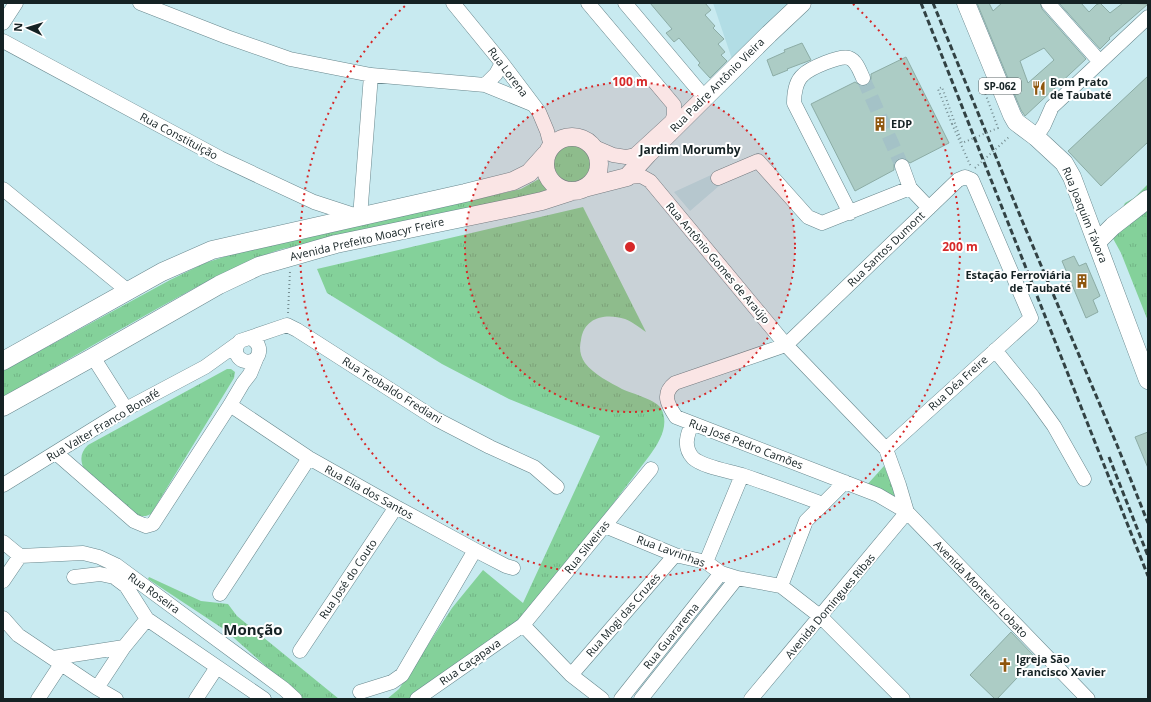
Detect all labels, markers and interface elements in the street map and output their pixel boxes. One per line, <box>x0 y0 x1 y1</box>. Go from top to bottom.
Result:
north arrow <box>8 8 48 48</box>
text: N <box>10 22 25 32</box>
street label: Rua Padre Antônio Vieira <box>666 34 767 135</box>
street label: Rua Lorena <box>485 44 532 100</box>
text: 100 m <box>612 73 648 90</box>
place label: Bom Prato de Taubaté <box>1050 74 1112 102</box>
road number: SP-062 <box>979 78 1021 94</box>
restaurant icon: Bom Prato de Taubaté <box>1031 80 1047 96</box>
street label: Rua Constituição <box>138 109 221 163</box>
building icon: EDP <box>872 116 888 132</box>
place label: EDP <box>891 116 912 131</box>
district label: Jardim Morumby <box>638 141 741 158</box>
street label: Rua Joaquim Távora <box>1059 165 1112 265</box>
street label: Rua Antônio Gomes de Araújo <box>663 199 774 327</box>
street label: Rua Santos Dumont <box>844 208 928 290</box>
street label: Avenida Prefeito Moacyr Freire <box>288 213 445 264</box>
text: 200 m <box>942 238 978 255</box>
centre of rings <box>623 240 637 254</box>
place label: Estação Ferroviária de Taubaté <box>965 267 1071 295</box>
building icon: Estação Ferroviária de Taubaté <box>1074 273 1090 289</box>
street label: Rua Déa Freire <box>925 352 991 413</box>
street label: Rua Teobaldo Frediani <box>340 353 445 426</box>
street label: Rua Valter Franco Bonafé <box>43 385 162 464</box>
street label: Rua José Pedro Camões <box>687 415 805 472</box>
street label: Rua Elia dos Santos <box>322 461 416 522</box>
street label: Rua Silveiras <box>561 517 613 576</box>
street label: Rua Lavrinhas <box>635 531 708 570</box>
street label: Rua José do Couto <box>315 535 380 622</box>
street label: Avenida Monteiro Lobato <box>931 537 1032 641</box>
street label: Avenida Domingues Ribas <box>781 550 878 661</box>
street label: Rua Roseira <box>125 569 183 617</box>
street label: Rua Mogi das Cruzes <box>582 570 663 660</box>
street label: Rua Guararema <box>639 600 702 672</box>
district label: Monção <box>223 619 283 639</box>
street label: Rua Caçapava <box>436 635 503 688</box>
place label: Igreja São Francisco Xavier <box>1016 651 1106 679</box>
church icon: Igreja São Francisco Xavier <box>997 657 1013 673</box>

